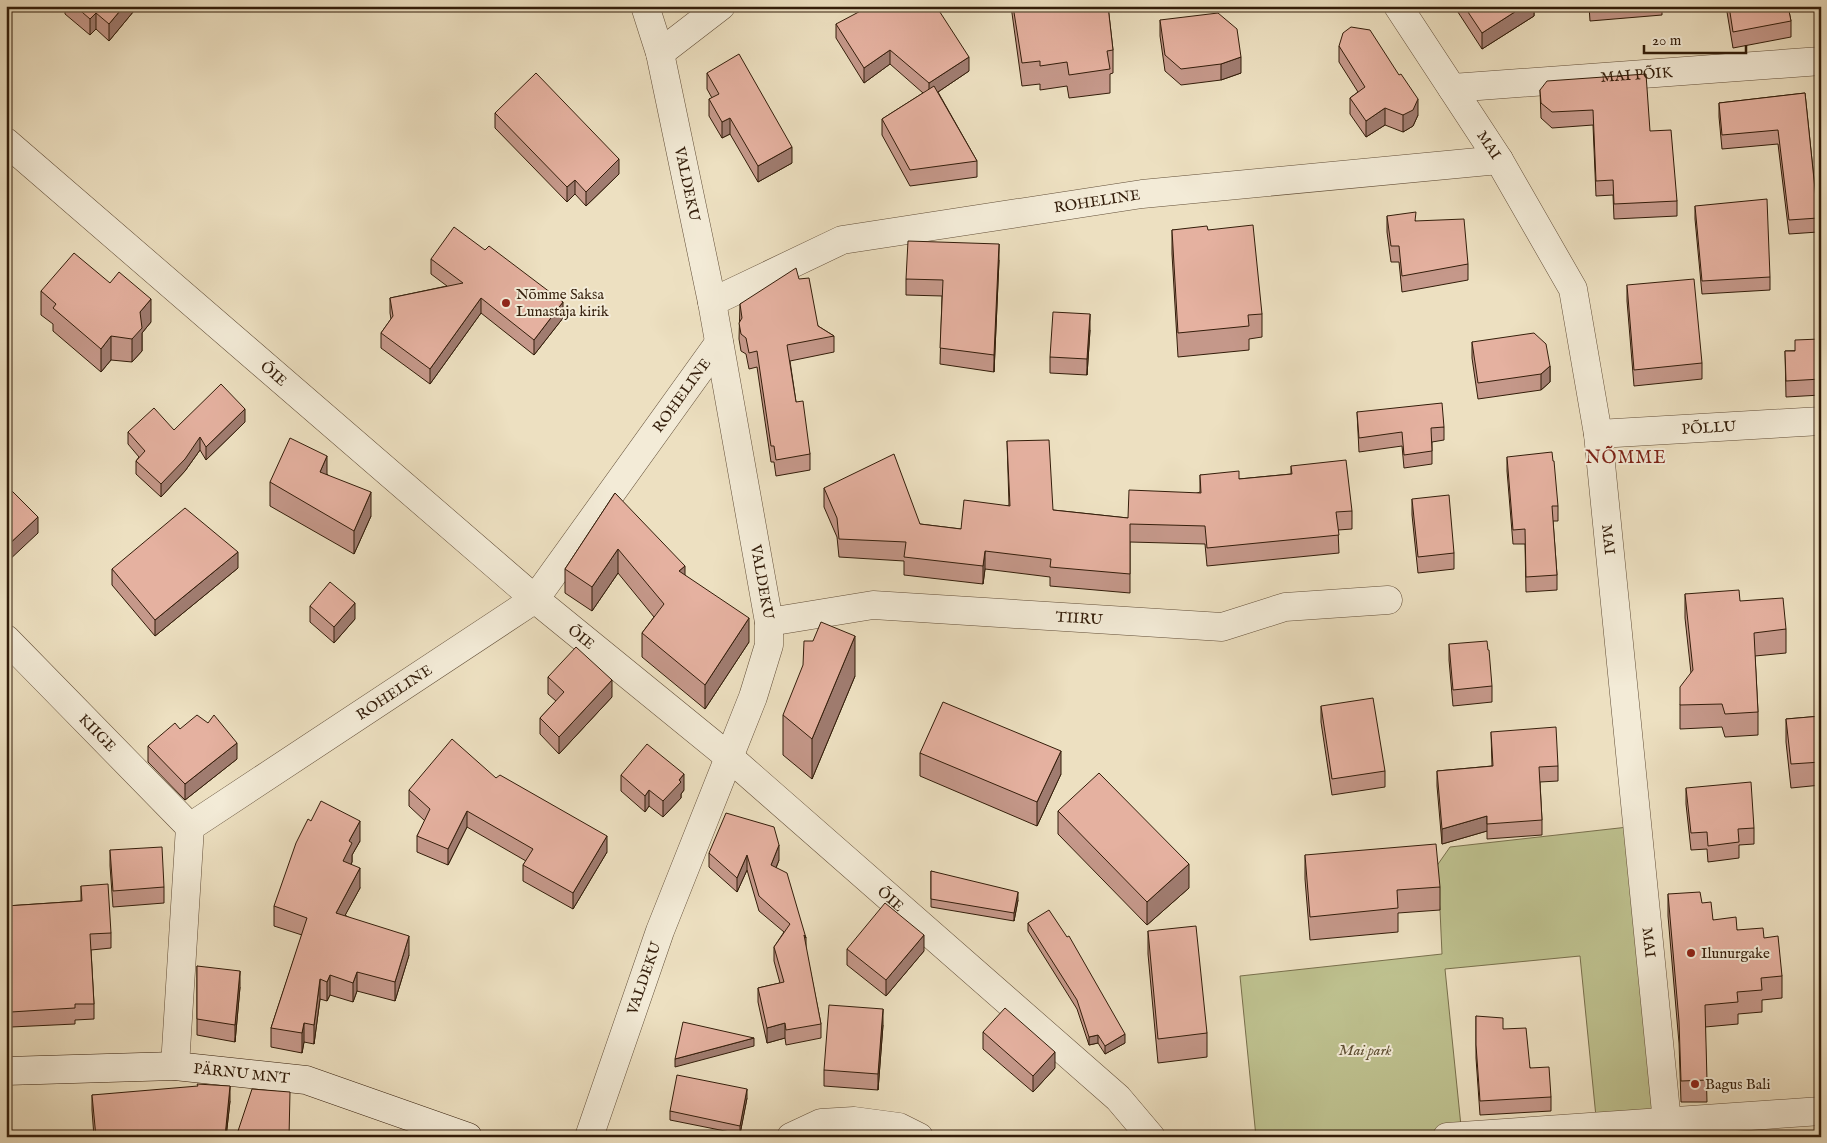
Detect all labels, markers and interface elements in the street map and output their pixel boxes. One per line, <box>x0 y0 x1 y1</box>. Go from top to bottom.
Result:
scale bar <box>1644 22 1747 54</box>
text: 20 m <box>1652 31 1682 50</box>
street label: MAI PÕIK <box>1600 62 1673 87</box>
street label: MAI <box>1473 127 1506 163</box>
street label: VALDEKU <box>670 144 704 223</box>
street label: ROHELINE <box>1052 185 1142 217</box>
place label: Nõmme Saksa Lunastaja kirik <box>516 285 610 321</box>
marker: Nõmme Saksa Lunastaja kirik <box>500 297 512 309</box>
street label: ROHELINE <box>648 354 715 436</box>
street label: ÕIE <box>257 357 291 390</box>
street label: PÕLLU <box>1681 416 1737 439</box>
district label: NÕMME <box>1585 445 1667 470</box>
street label: MAI <box>1598 523 1620 556</box>
street label: VALDEKU <box>746 542 778 621</box>
street label: TIIRU <box>1055 607 1104 629</box>
street label: ÕIE <box>564 620 599 653</box>
street label: ROHELINE <box>352 660 436 724</box>
street label: KIIGE <box>75 710 120 756</box>
street label: ÕIE <box>873 882 908 915</box>
street label: MAI <box>1638 926 1660 959</box>
street label: VALDEKU <box>622 939 665 1018</box>
place label: Ilunurgake <box>1701 944 1770 963</box>
marker: Ilunurgake <box>1685 947 1697 959</box>
park label: Mai park <box>1339 1041 1392 1060</box>
street label: PÄRNU MNT <box>192 1059 291 1088</box>
place label: Bagus Bali <box>1705 1075 1770 1094</box>
marker: Bagus Bali <box>1689 1078 1701 1090</box>

